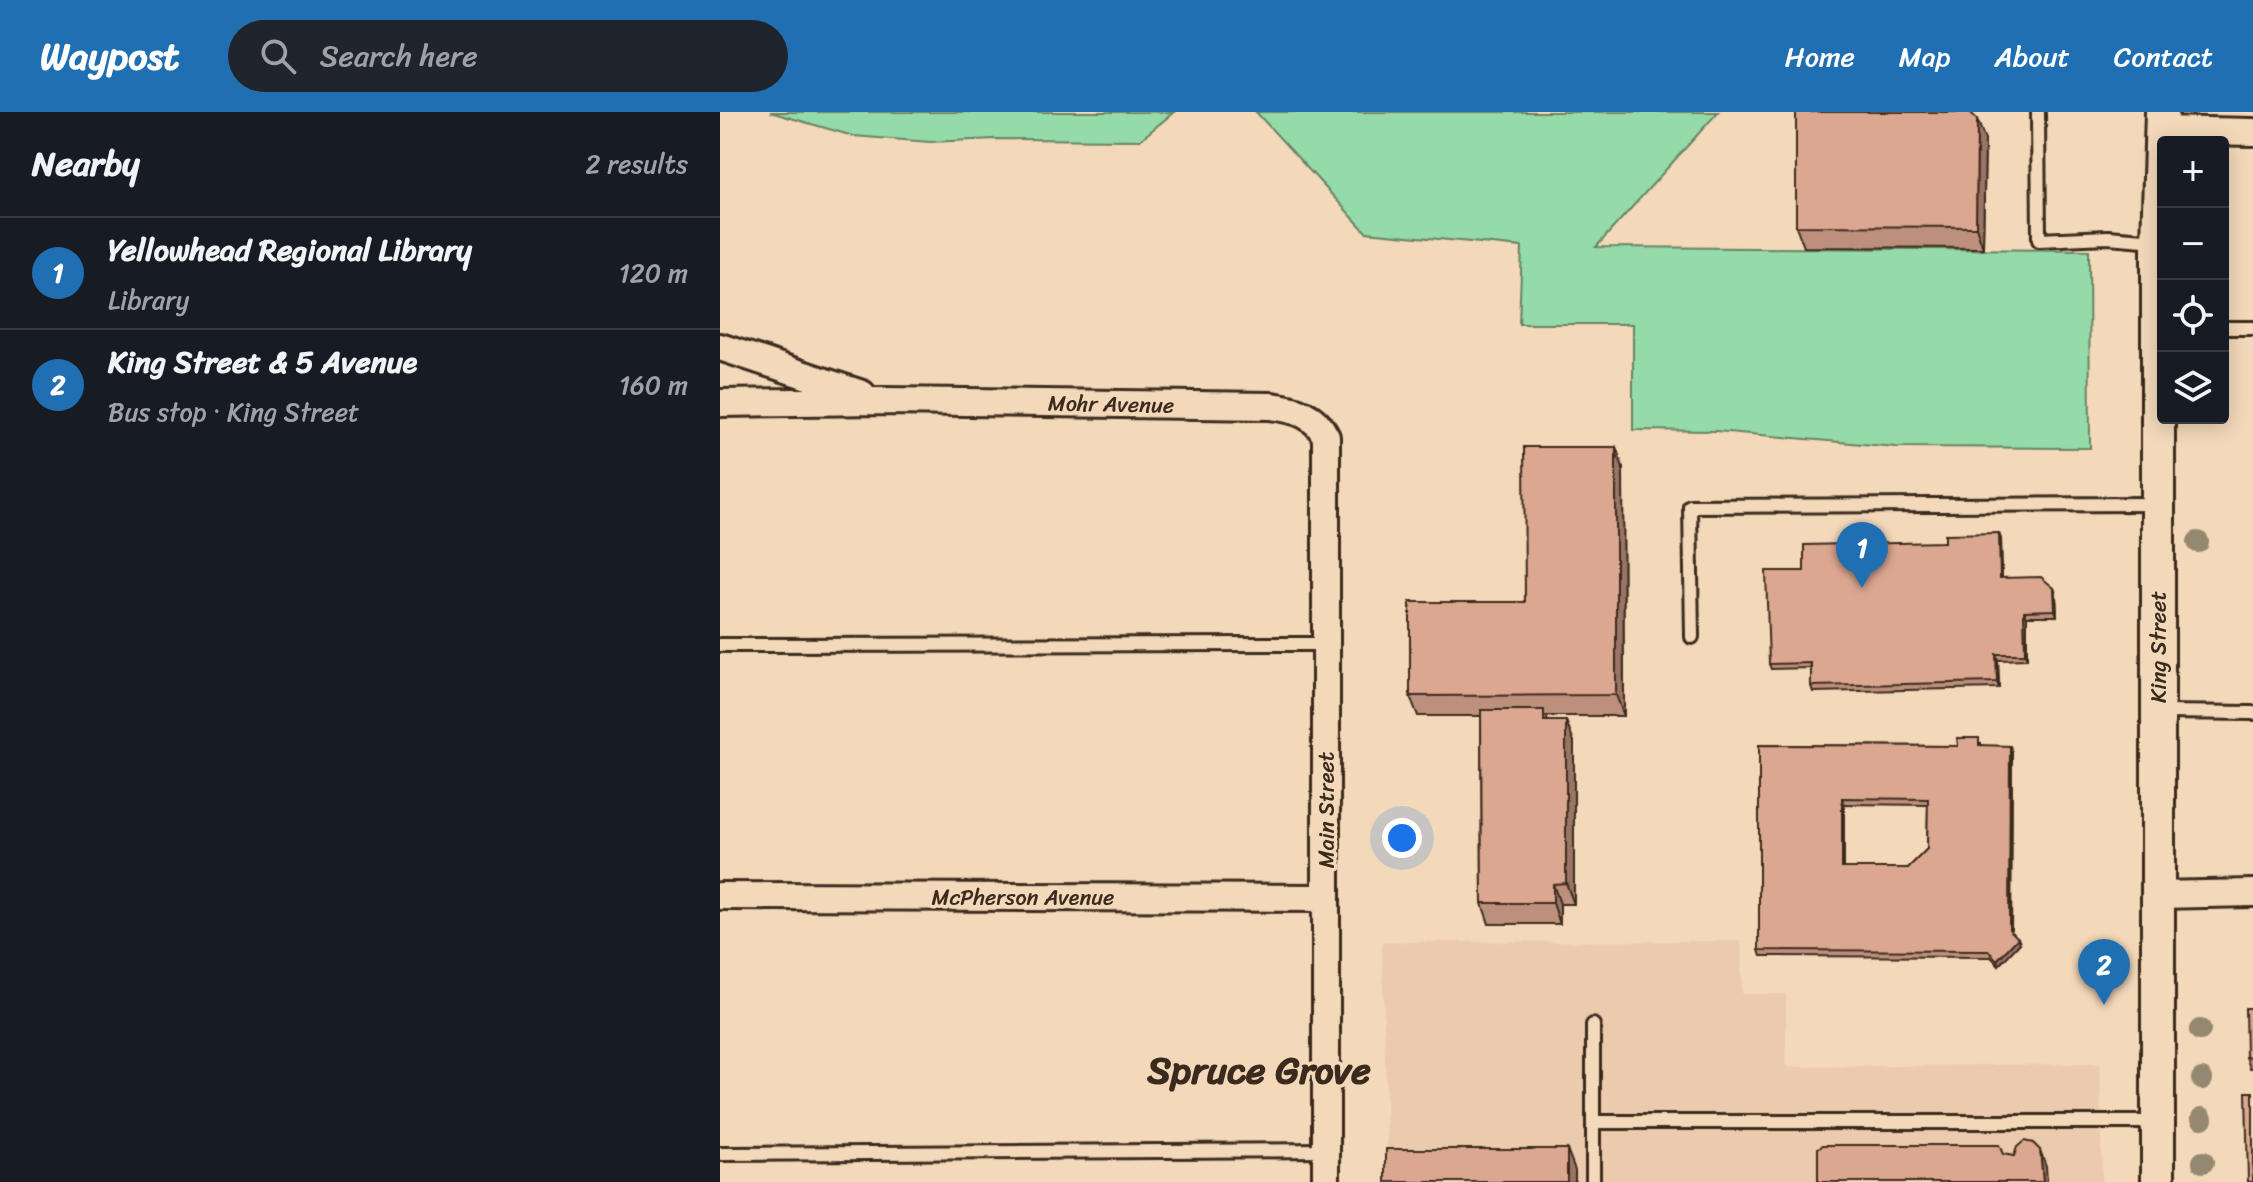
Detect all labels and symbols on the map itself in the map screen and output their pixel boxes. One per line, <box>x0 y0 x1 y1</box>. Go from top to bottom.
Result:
street label: Mohr Avenue <box>1048 383 1174 425</box>
pin: 1 <box>1836 522 1888 588</box>
street label: King Street <box>2139 591 2178 703</box>
street label: Main Street <box>1307 751 1346 868</box>
your location <box>1382 818 1422 858</box>
street label: McPherson Avenue <box>932 878 1114 917</box>
pin: 2 <box>2078 939 2130 1005</box>
district label: Spruce Grove <box>1146 1037 1371 1104</box>

